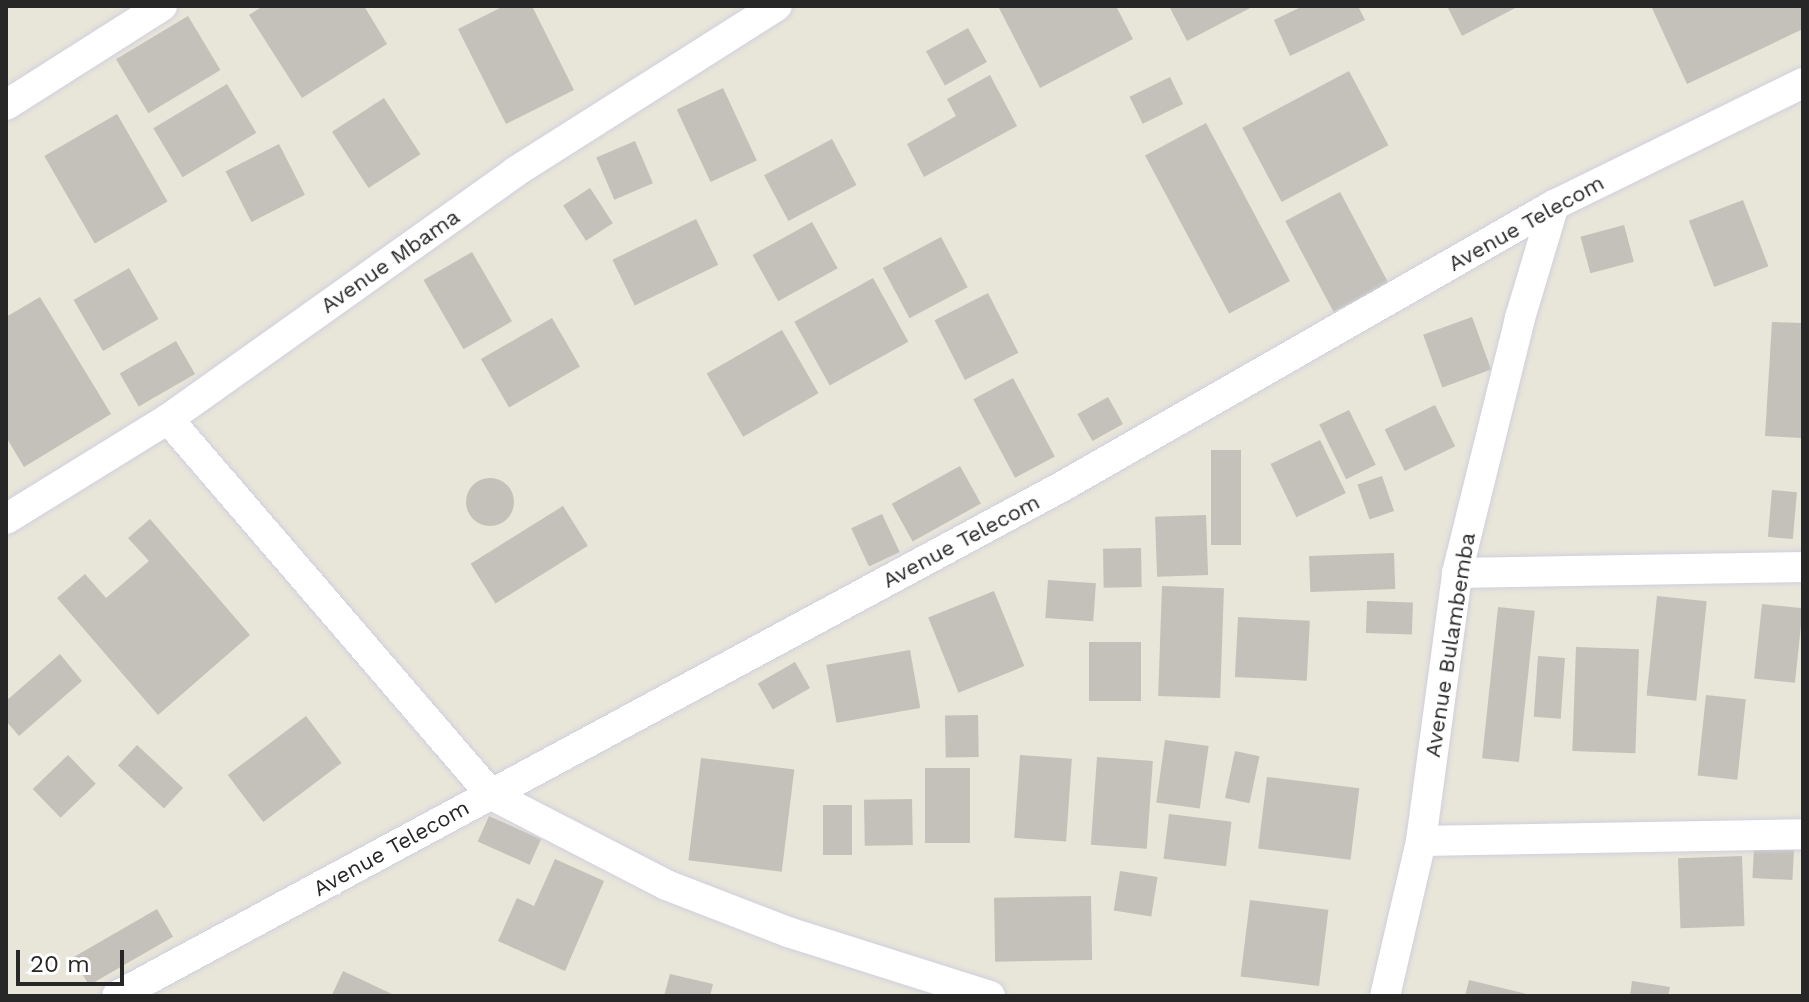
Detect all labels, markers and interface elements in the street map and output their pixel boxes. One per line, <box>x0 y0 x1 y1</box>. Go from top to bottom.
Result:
street label: Avenue Telecom <box>1443 169 1609 277</box>
street label: Avenue Mbama <box>315 203 465 319</box>
street label: Avenue Telecom <box>878 488 1044 594</box>
street label: Avenue Bulambemba <box>1419 531 1481 759</box>
street label: Avenue Telecom <box>308 794 474 902</box>
scale bar <box>20 934 128 984</box>
text: 20 m <box>30 950 90 978</box>

